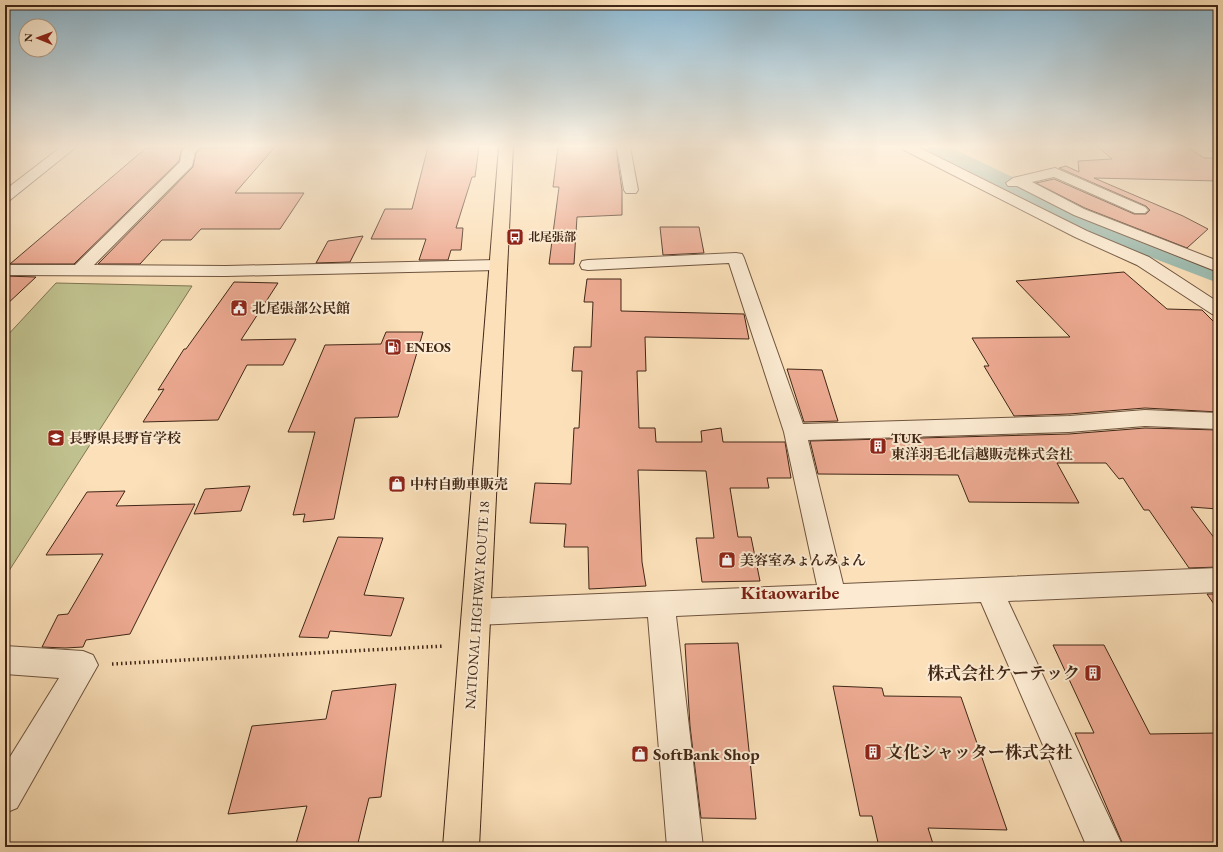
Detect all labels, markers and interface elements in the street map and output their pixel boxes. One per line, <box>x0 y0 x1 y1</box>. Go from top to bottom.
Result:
north arrow <box>18 18 58 58</box>
text: N <box>21 33 35 42</box>
bus stop icon: 北尾張部 <box>505 227 525 247</box>
place label: 北尾張部 <box>528 229 576 245</box>
public building icon: 北尾張部公民館 <box>229 298 249 318</box>
place label: 北尾張部公民館 <box>252 299 350 317</box>
fuel station icon: ENEOS <box>383 337 403 357</box>
place label: ENEOS <box>406 338 451 356</box>
school or university icon: 長野県長野盲学校 <box>46 428 66 448</box>
place label: 長野県長野盲学校 <box>69 429 181 447</box>
place label: TUK 東洋羽毛北信越販売株式会社 <box>891 429 1073 463</box>
building icon: TUK 東洋羽毛北信越販売株式会社 <box>868 436 888 456</box>
shop icon: 中村自動車販売 <box>387 474 407 494</box>
place label: 中村自動車販売 <box>410 475 508 493</box>
street label: NATIONAL HIGHWAY ROUTE 18 <box>461 500 493 710</box>
shop icon: 美容室みょんみょん <box>717 550 737 570</box>
place label: 美容室みょんみょん <box>740 551 866 569</box>
district label: Kitaowaribe <box>741 580 839 605</box>
place label: 株式会社ケーテック <box>927 662 1080 684</box>
building icon: 株式会社ケーテック <box>1083 663 1103 683</box>
place label: 文化シャッター株式会社 <box>886 741 1073 763</box>
building icon: 文化シャッター株式会社 <box>863 742 883 762</box>
place label: SoftBank Shop <box>653 743 760 765</box>
shop icon: SoftBank Shop <box>630 744 650 764</box>

